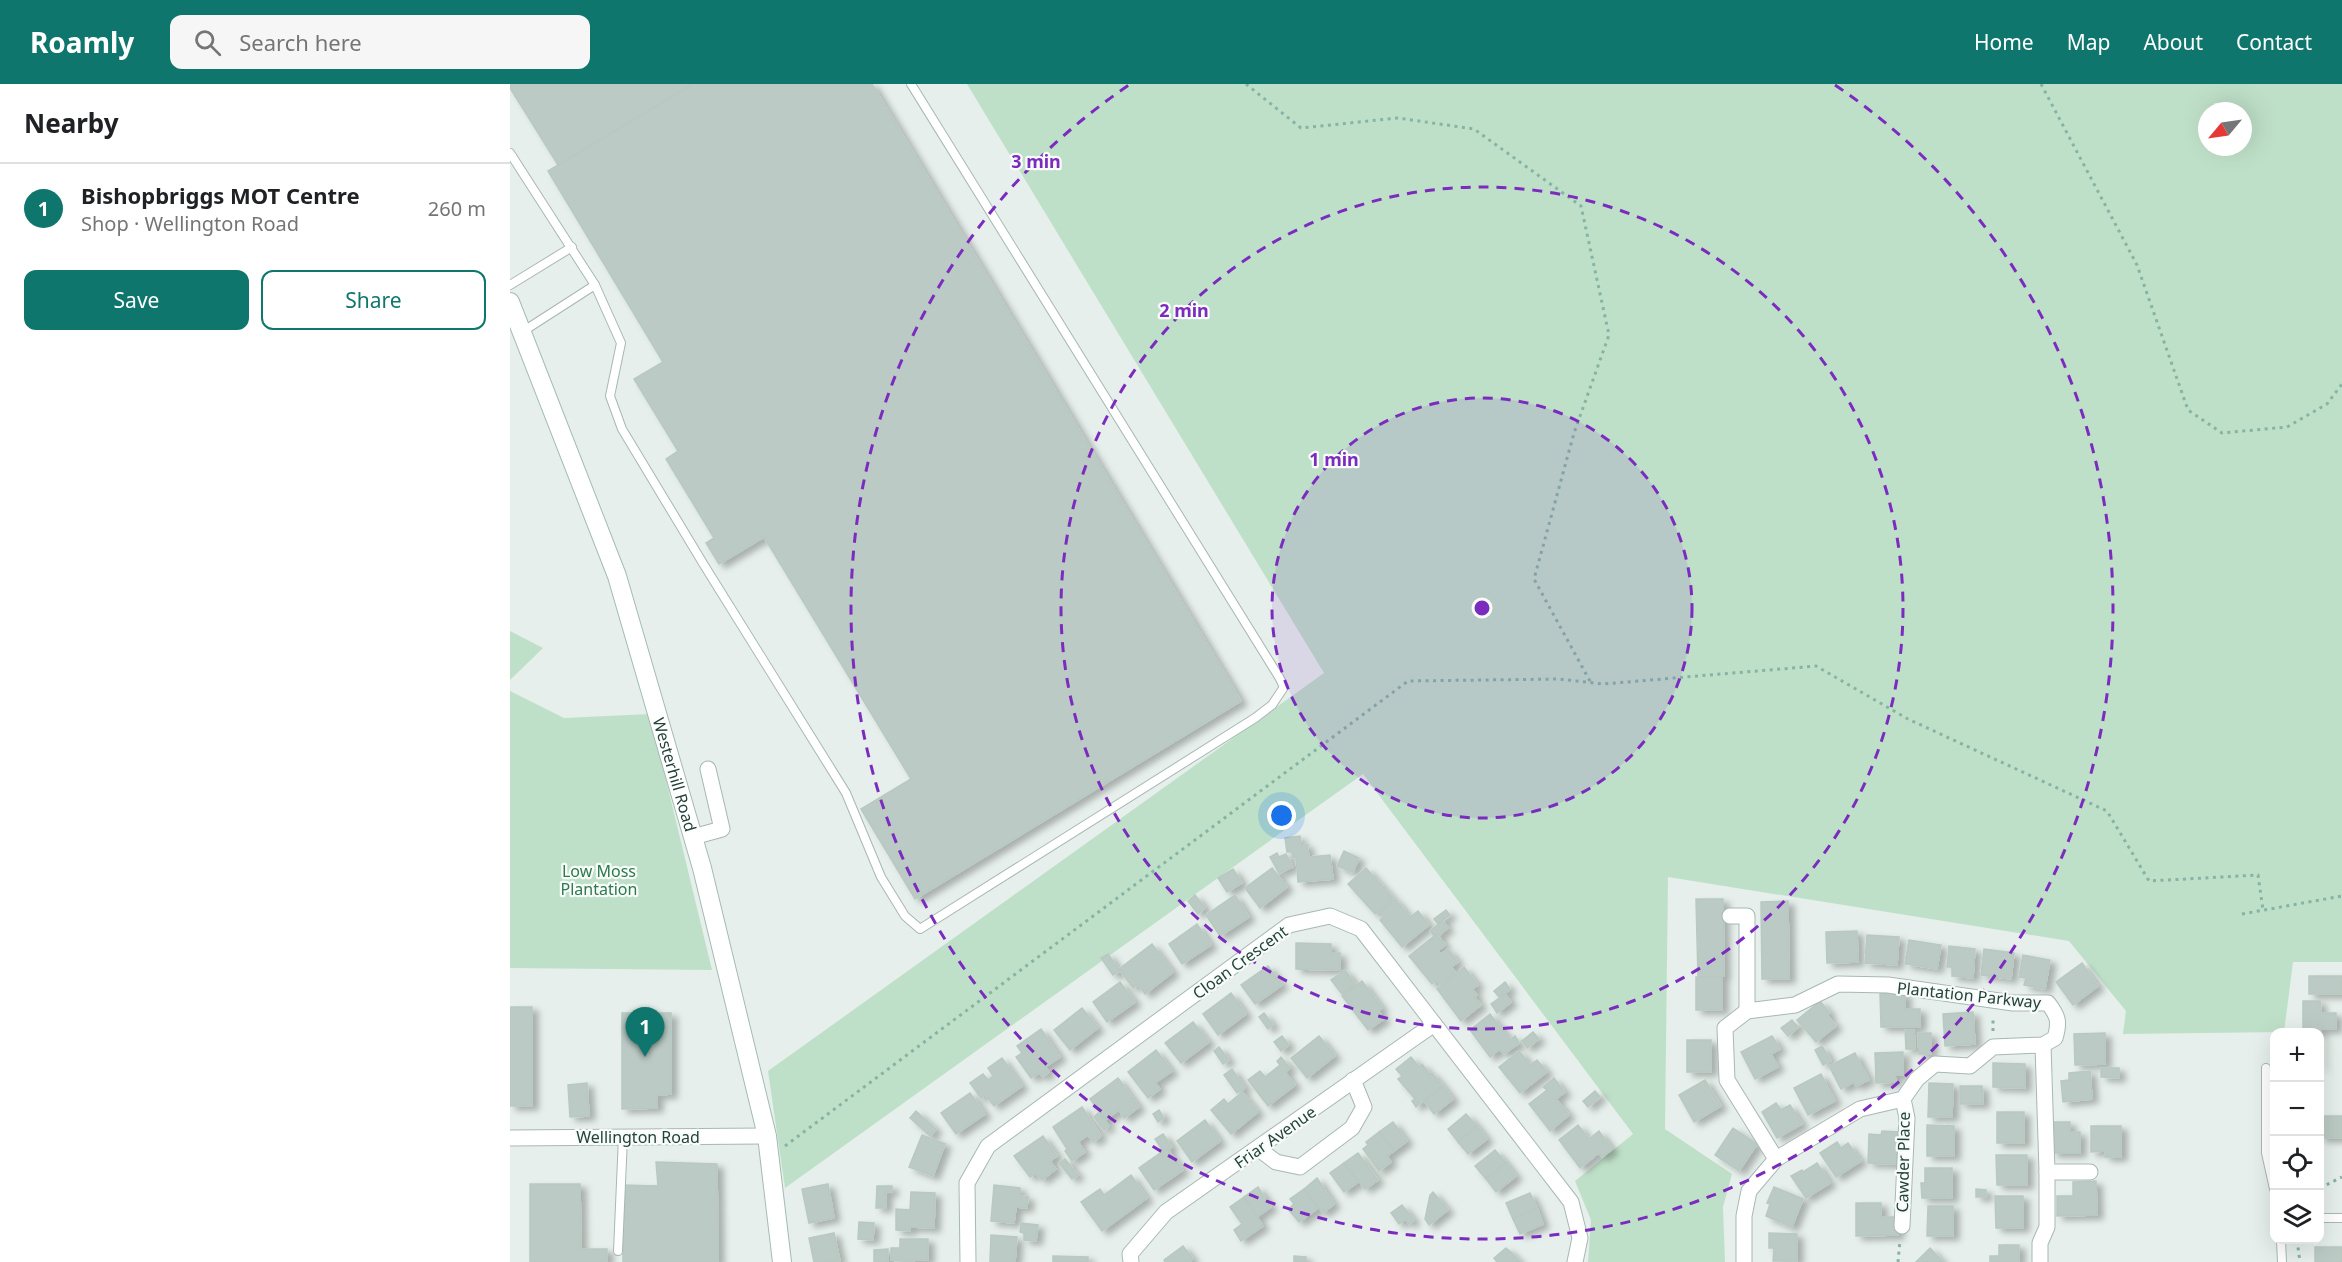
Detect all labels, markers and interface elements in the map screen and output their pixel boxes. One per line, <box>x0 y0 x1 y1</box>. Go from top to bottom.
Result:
search box <box>170 15 590 69</box>
text: Roamly <box>30 23 134 61</box>
icon: search <box>191 26 224 59</box>
text: Search here <box>239 27 362 57</box>
text: Home <box>1974 28 2034 56</box>
text: Map <box>2067 28 2110 56</box>
text: About <box>2143 28 2203 56</box>
text: Contact <box>2236 28 2312 56</box>
north arrow <box>2198 102 2252 156</box>
text: Nearby <box>24 105 119 141</box>
text: 3 min <box>1011 149 1061 173</box>
text: Bishopbriggs MOT Centre <box>81 180 360 210</box>
text: 1 <box>38 195 49 222</box>
text: 260 m <box>428 195 486 222</box>
text: Shop · Wellington Road <box>81 210 299 237</box>
button: Save <box>24 270 249 330</box>
button: Share <box>261 270 486 330</box>
text: 2 min <box>1159 298 1209 322</box>
text: 1 min <box>1309 447 1359 471</box>
centre of rings <box>1472 598 1492 618</box>
street label: Westerhill Road <box>648 715 702 834</box>
your location <box>1267 801 1296 830</box>
park label: Low Moss Plantation <box>561 860 637 900</box>
street label: Cloan Crescent <box>1188 920 1292 1004</box>
street label: Plantation Parkway <box>1896 977 2043 1014</box>
pin: 1 <box>626 1008 664 1057</box>
map controls <box>2270 1028 2324 1244</box>
button: + <box>2270 1028 2324 1082</box>
button: − <box>2270 1082 2324 1136</box>
street label: Friar Avenue <box>1230 1101 1320 1173</box>
street label: Cawder Place <box>1891 1111 1915 1213</box>
street label: Wellington Road <box>576 1126 700 1148</box>
button: locate <box>2270 1136 2324 1190</box>
button: layers <box>2270 1190 2324 1244</box>

